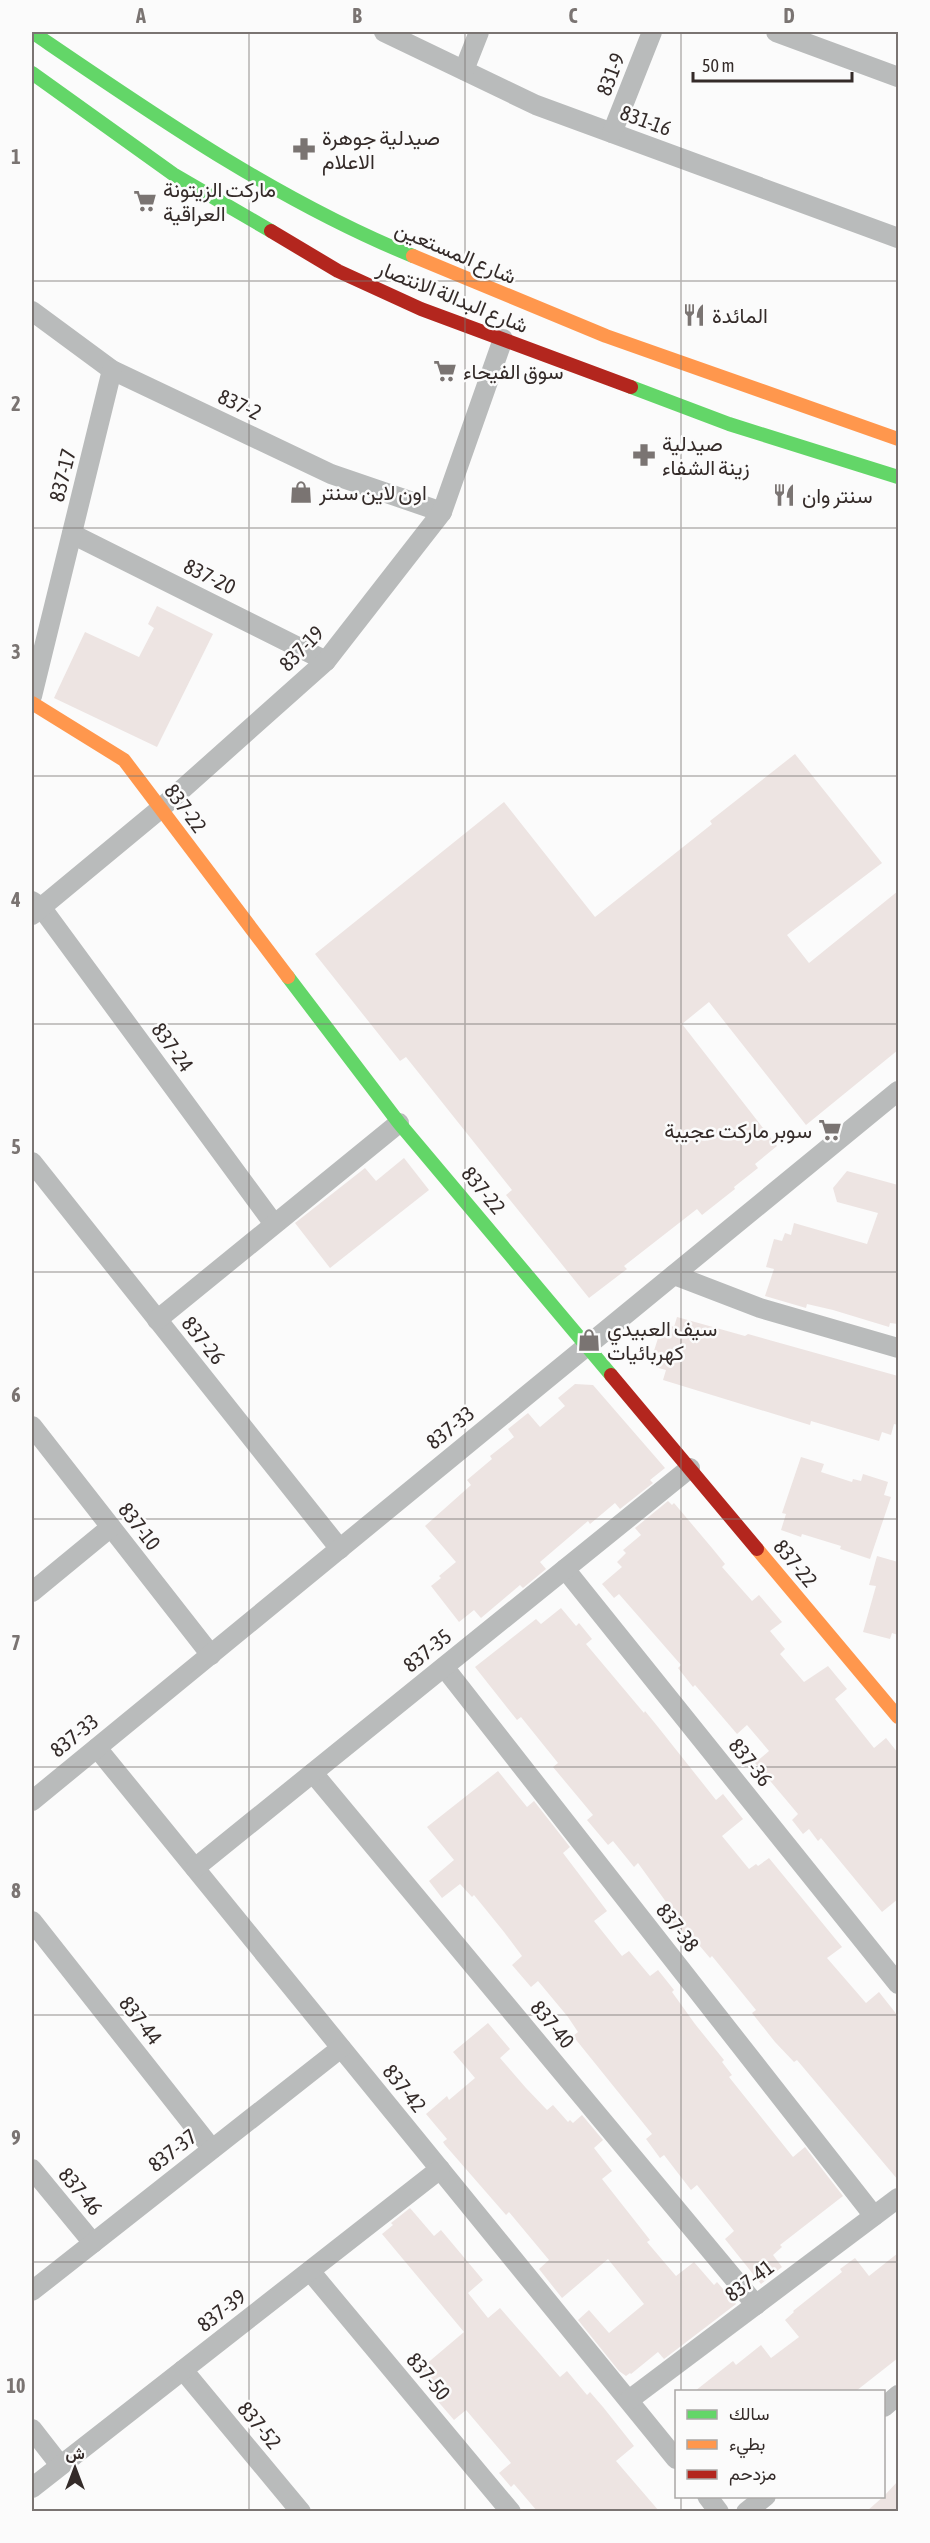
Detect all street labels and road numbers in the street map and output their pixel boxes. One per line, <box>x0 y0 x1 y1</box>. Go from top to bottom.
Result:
street label: 831-9 <box>591 49 629 99</box>
street label: 831-16 <box>617 100 675 140</box>
street label: شارع المستعين <box>391 216 520 291</box>
street label: شارع البدالة الانتصار <box>372 254 532 340</box>
street label: 837-2 <box>215 384 265 424</box>
street label: 837-17 <box>44 446 80 504</box>
street label: 837-20 <box>180 553 240 599</box>
street label: 837-19 <box>274 620 328 676</box>
street label: 837-22 <box>160 779 212 837</box>
street label: 837-24 <box>147 1018 199 1076</box>
street label: 837-22 <box>457 1161 511 1219</box>
street label: 837-26 <box>177 1311 231 1369</box>
street label: 837-33 <box>421 1400 479 1454</box>
street label: 837-10 <box>114 1498 166 1555</box>
street label: 837-22 <box>769 1534 823 1592</box>
street label: 837-35 <box>398 1623 456 1677</box>
street label: 837-33 <box>45 1708 103 1762</box>
street label: 837-36 <box>724 1733 778 1791</box>
street label: 837-38 <box>652 1898 704 1956</box>
street label: 837-44 <box>115 1991 167 2049</box>
street label: 837-40 <box>526 1995 580 2053</box>
street label: 837-42 <box>378 2059 432 2117</box>
street label: 837-37 <box>143 2124 201 2176</box>
street label: 837-46 <box>54 2162 108 2220</box>
street label: 837-41 <box>720 2254 778 2306</box>
street label: 837-39 <box>192 2284 250 2336</box>
street label: 837-50 <box>402 2347 456 2405</box>
street label: 837-52 <box>233 2396 287 2454</box>

